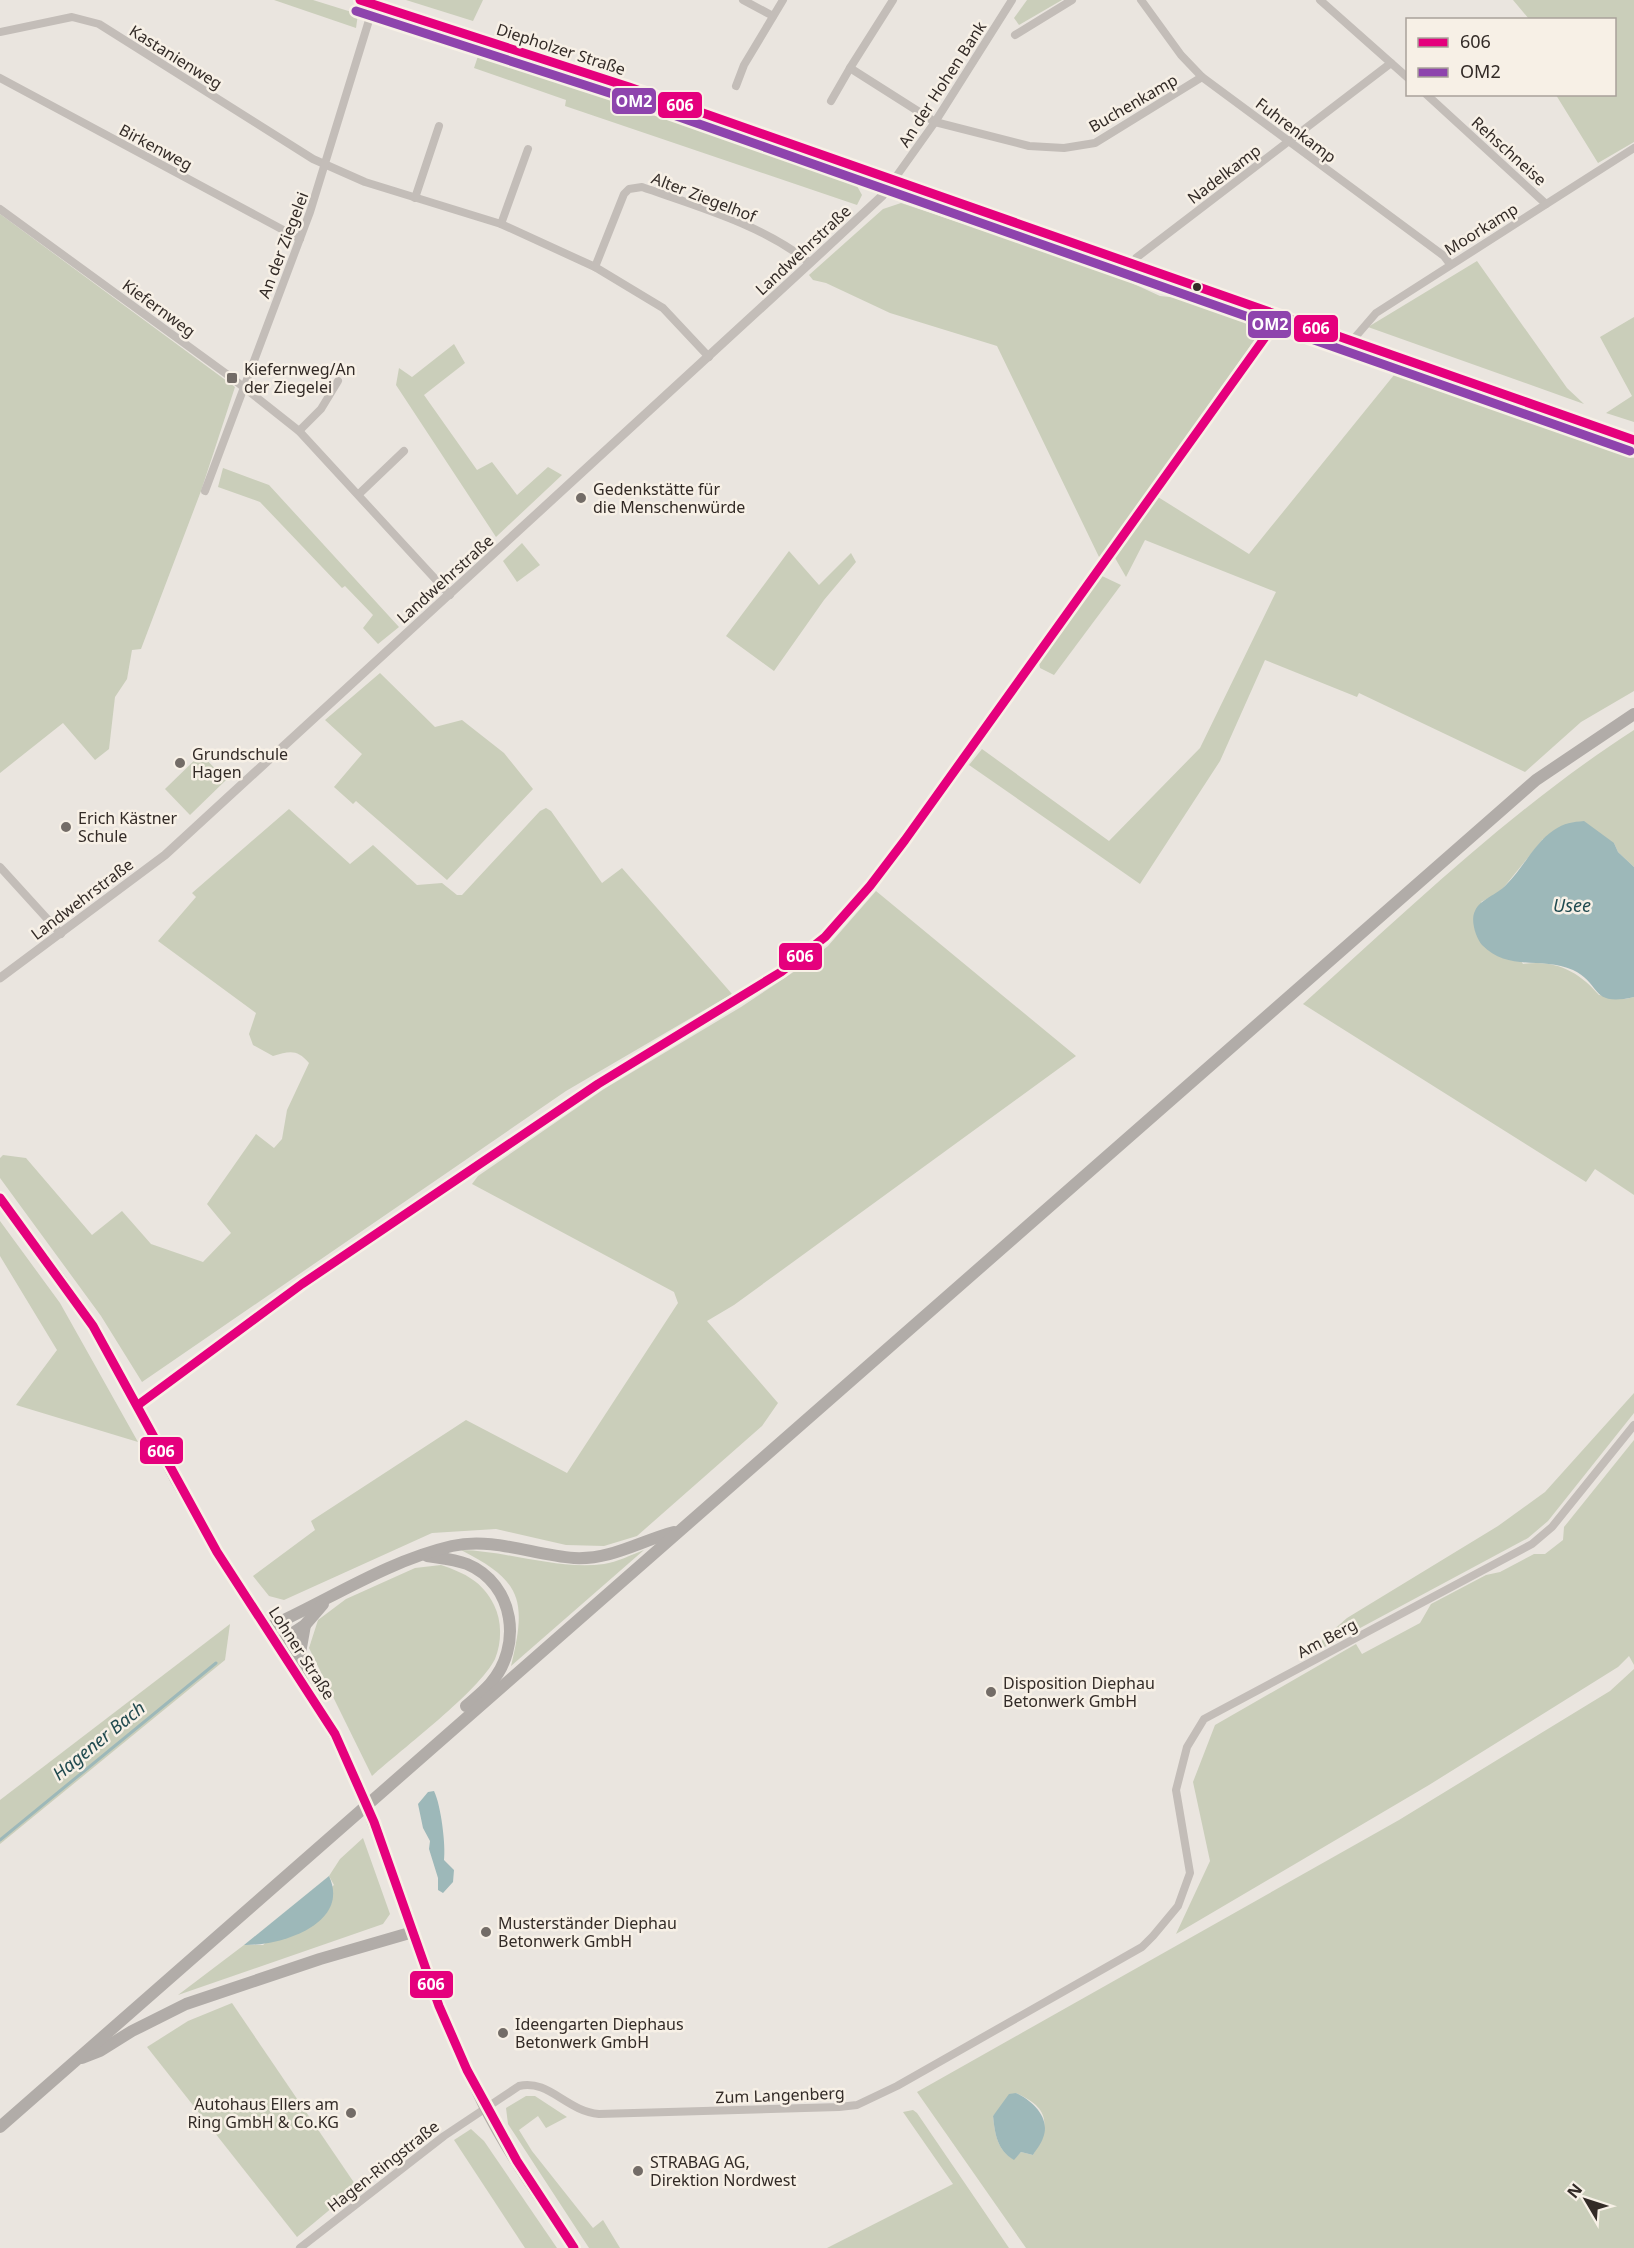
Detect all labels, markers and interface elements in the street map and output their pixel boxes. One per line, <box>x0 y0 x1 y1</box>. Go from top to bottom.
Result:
street label: An der Hohen Bank <box>893 16 991 151</box>
street label: Diepholzer Straße <box>494 18 628 80</box>
legend <box>1406 18 1616 96</box>
street label: Kastanienweg <box>125 20 227 94</box>
text: 606 <box>1460 29 1491 53</box>
text: OM2 <box>1460 59 1501 83</box>
street label: Buchenkamp <box>1085 69 1181 137</box>
line badge: OM2 <box>611 87 657 115</box>
text: OM2 <box>616 90 652 112</box>
line badge: 606 <box>657 91 703 119</box>
street label: Fuhrenkamp <box>1251 92 1341 168</box>
text: 606 <box>666 94 694 116</box>
street label: Rehschneise <box>1467 111 1551 191</box>
street label: Birkenweg <box>115 118 197 176</box>
street label: Nadelkamp <box>1183 139 1265 209</box>
street label: Alter Ziegelhof <box>649 167 761 228</box>
street label: An der Ziegelei <box>253 189 313 301</box>
street label: Moorkamp <box>1440 198 1522 260</box>
street label: Landwehrstraße <box>751 200 855 300</box>
street label: Kiefernweg <box>118 274 200 342</box>
unlabelled marker <box>1191 281 1203 293</box>
line badge: OM2 <box>1247 310 1292 339</box>
text: OM2 <box>1252 313 1288 335</box>
line badge: 606 <box>1293 314 1339 343</box>
text: 606 <box>1302 317 1330 339</box>
place label: Kiefernweg/An der Ziegelei <box>244 358 356 398</box>
marker: Kiefernweg/An der Ziegelei <box>225 371 239 385</box>
place label: Gedenkstätte für die Menschenwürde <box>593 478 745 518</box>
marker: Gedenkstätte für die Menschenwürde <box>574 491 588 505</box>
street label: Landwehrstraße <box>392 530 498 628</box>
place label: Grundschule Hagen <box>192 743 288 783</box>
marker: Grundschule Hagen <box>173 756 187 770</box>
place label: Erich Kästner Schule <box>78 807 178 847</box>
marker: Erich Kästner Schule <box>59 820 73 834</box>
street label: Landwehrstraße <box>26 853 138 945</box>
water label: Usee <box>1553 893 1591 917</box>
line badge: 606 <box>778 942 823 971</box>
text: 606 <box>786 945 814 967</box>
line badge: 606 <box>139 1436 184 1465</box>
text: 606 <box>147 1440 175 1462</box>
street label: Lohner Straße <box>264 1602 340 1704</box>
street label: Am Berg <box>1293 1613 1361 1663</box>
place label: Disposition Diephau Betonwerk GmbH <box>1003 1672 1155 1712</box>
marker: Disposition Diephau Betonwerk GmbH <box>984 1685 998 1699</box>
water label: Hagener Bach <box>47 1695 150 1785</box>
place label: Musterständer Diephau Betonwerk GmbH <box>498 1912 677 1952</box>
marker: Musterständer Diephau Betonwerk GmbH <box>479 1925 493 1939</box>
line badge: 606 <box>409 1970 454 1999</box>
text: 606 <box>417 1973 445 1995</box>
place label: Ideengarten Diephaus Betonwerk GmbH <box>515 2013 684 2053</box>
marker: Ideengarten Diephaus Betonwerk GmbH <box>496 2026 510 2040</box>
street label: Zum Langenberg <box>715 2082 845 2108</box>
place label: Autohaus Ellers am Ring GmbH & Co.KG <box>187 2093 339 2133</box>
marker: Autohaus Ellers am Ring GmbH & Co.KG <box>344 2106 358 2120</box>
street label: Hagen-Ringstraße <box>322 2115 444 2217</box>
place label: STRABAG AG, Direktion Nordwest <box>650 2151 797 2191</box>
marker: STRABAG AG, Direktion Nordwest <box>631 2164 645 2178</box>
north arrow <box>1556 2170 1616 2230</box>
text: N <box>1562 2179 1587 2203</box>

